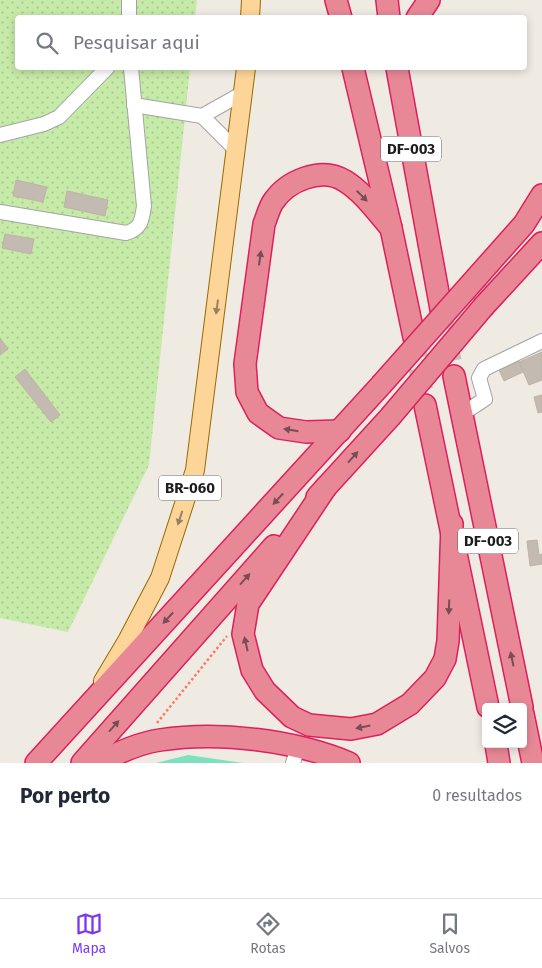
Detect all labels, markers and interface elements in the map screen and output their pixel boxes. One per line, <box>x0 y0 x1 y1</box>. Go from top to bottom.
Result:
search box <box>15 15 527 70</box>
icon: search <box>33 29 61 57</box>
text: Pesquisar aqui <box>73 31 200 54</box>
road number: DF-003 <box>381 136 441 162</box>
one-way arrow <box>356 190 368 202</box>
one-way arrow <box>256 249 264 265</box>
one-way arrow <box>213 299 221 315</box>
one-way arrow <box>283 426 299 434</box>
one-way arrow <box>347 452 359 464</box>
road number: BR-060 <box>159 476 221 500</box>
one-way arrow <box>272 492 284 504</box>
one-way arrow <box>175 511 183 526</box>
road number: DF-003 <box>458 528 518 554</box>
one-way arrow <box>239 573 251 585</box>
one-way arrow <box>445 600 453 616</box>
one-way arrow <box>162 612 174 624</box>
one-way arrow <box>242 636 250 651</box>
one-way arrow <box>508 651 516 667</box>
map controls <box>482 703 527 748</box>
button: layers <box>482 703 527 748</box>
one-way arrow <box>108 721 120 733</box>
one-way arrow <box>355 724 371 732</box>
text: Por perto <box>20 783 110 809</box>
text: 0 resultados <box>432 786 522 805</box>
tab: Mapa <box>72 910 106 957</box>
tab: Rotas <box>250 910 286 957</box>
tab: Salvos <box>429 910 470 957</box>

